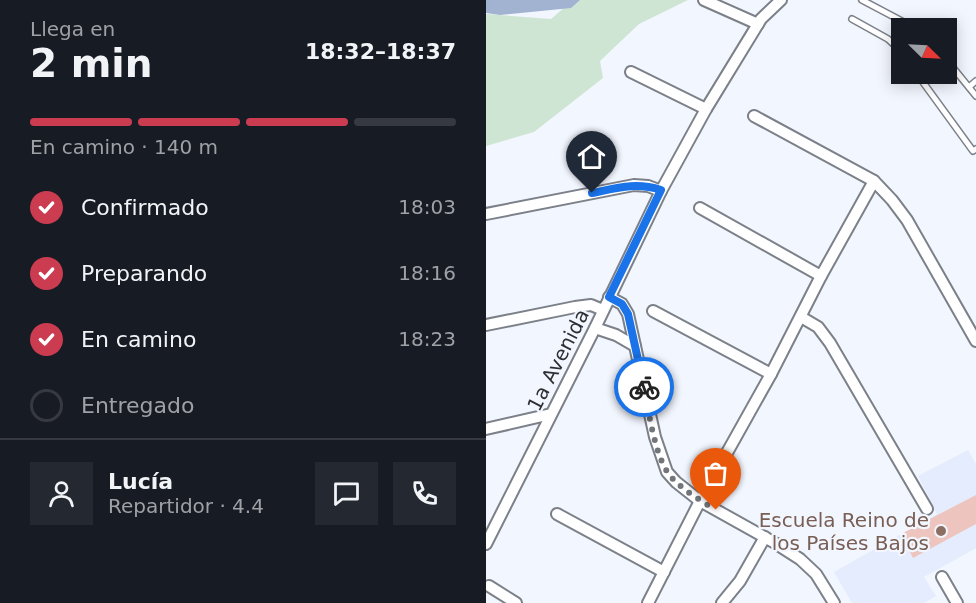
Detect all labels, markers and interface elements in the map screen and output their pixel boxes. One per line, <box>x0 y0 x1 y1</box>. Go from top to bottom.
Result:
text: Llega en <box>30 17 115 41</box>
north arrow <box>891 18 957 84</box>
map controls <box>891 18 957 84</box>
text: 18:32–18:37 <box>305 39 456 64</box>
text: 2 min <box>30 41 152 86</box>
pin <box>566 131 617 193</box>
text: En camino · 140 m <box>30 135 218 159</box>
icon: home <box>575 140 608 173</box>
icon: check <box>30 191 63 224</box>
text: Confirmado <box>81 195 209 220</box>
text: 18:03 <box>398 195 456 219</box>
icon: check <box>30 257 63 290</box>
text: Preparando <box>81 261 207 286</box>
text: 18:16 <box>398 261 456 285</box>
street label: 1a Avenida <box>522 305 594 415</box>
icon: check <box>30 323 63 356</box>
text: En camino <box>81 327 196 352</box>
text: 18:23 <box>398 327 456 351</box>
courier <box>614 357 674 417</box>
icon: bike <box>628 371 661 404</box>
text: Entregado <box>81 393 194 418</box>
pin <box>690 448 741 510</box>
icon: bag <box>699 457 732 490</box>
button: person <box>30 462 93 525</box>
button: chat <box>315 462 378 525</box>
button: phone <box>393 462 456 525</box>
text: Lucía <box>108 469 173 494</box>
text: Repartidor · 4.4 <box>108 494 264 518</box>
place label: Escuela Reino de los Países Bajos <box>759 508 929 555</box>
marker: Escuela Reino de los Países Bajos <box>934 524 948 538</box>

